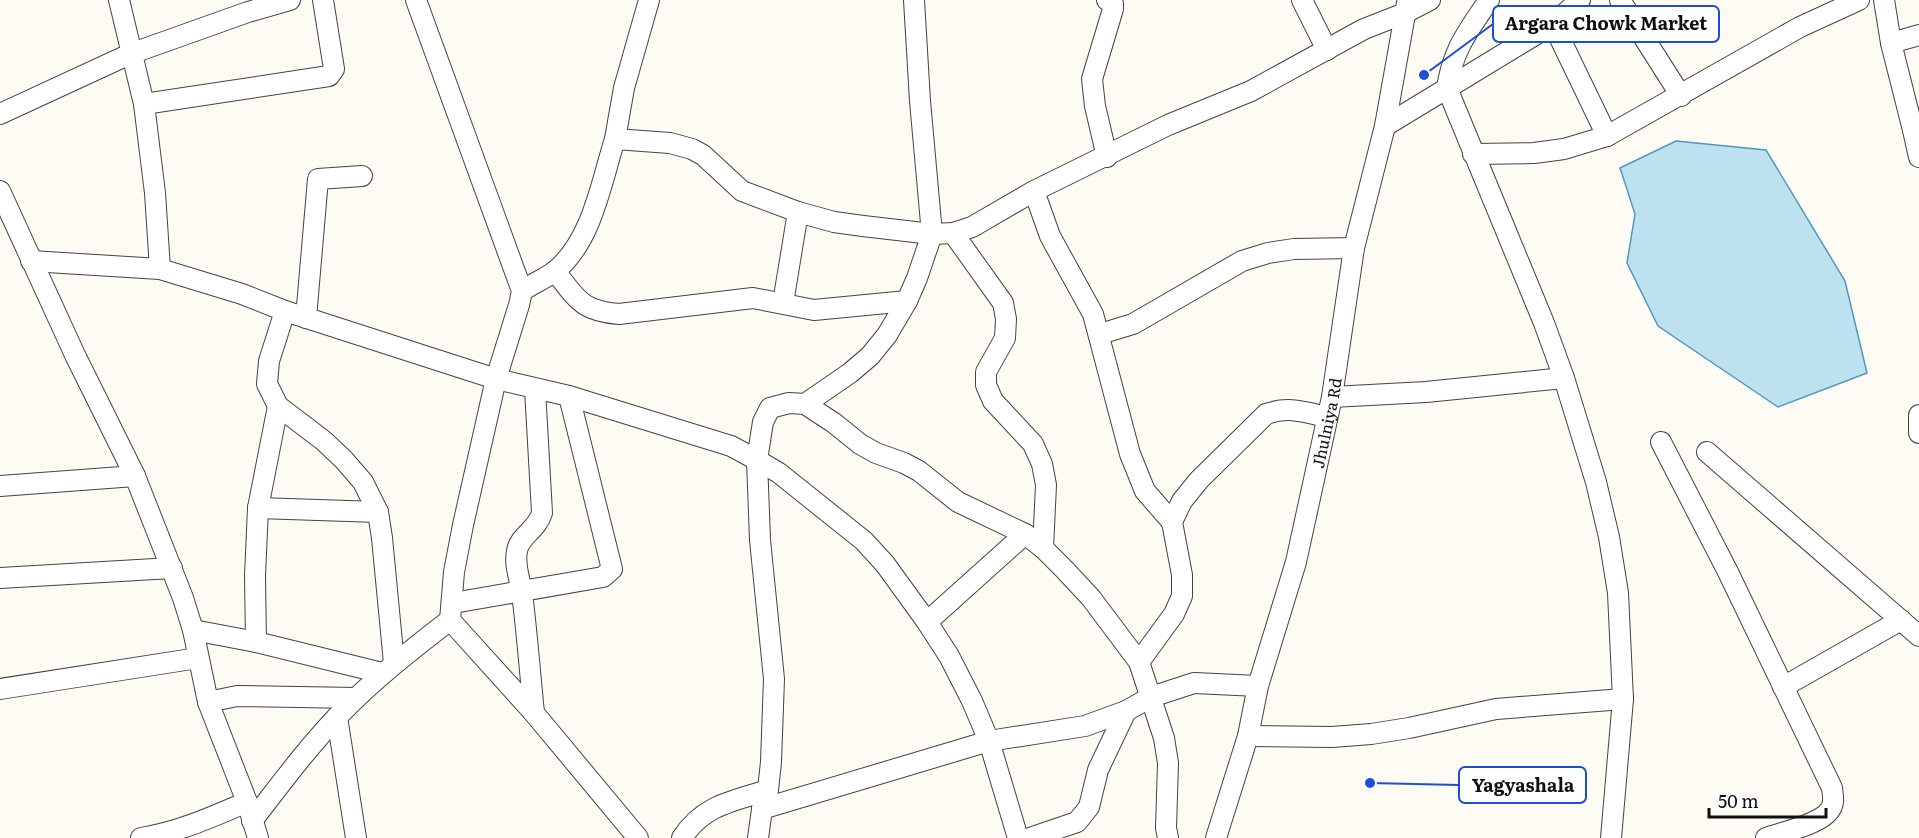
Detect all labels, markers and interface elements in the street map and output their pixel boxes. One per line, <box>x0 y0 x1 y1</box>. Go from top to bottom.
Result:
callout: Argara Chowk Market <box>1493 6 1719 42</box>
text: Argara Chowk Market <box>1505 9 1707 36</box>
street label: Jhulniya Rd <box>1305 376 1347 470</box>
callout: Yagyashala <box>1459 767 1586 803</box>
text: Yagyashala <box>1472 771 1575 798</box>
scale bar <box>1709 781 1826 819</box>
text: 50 m <box>1718 787 1759 814</box>

